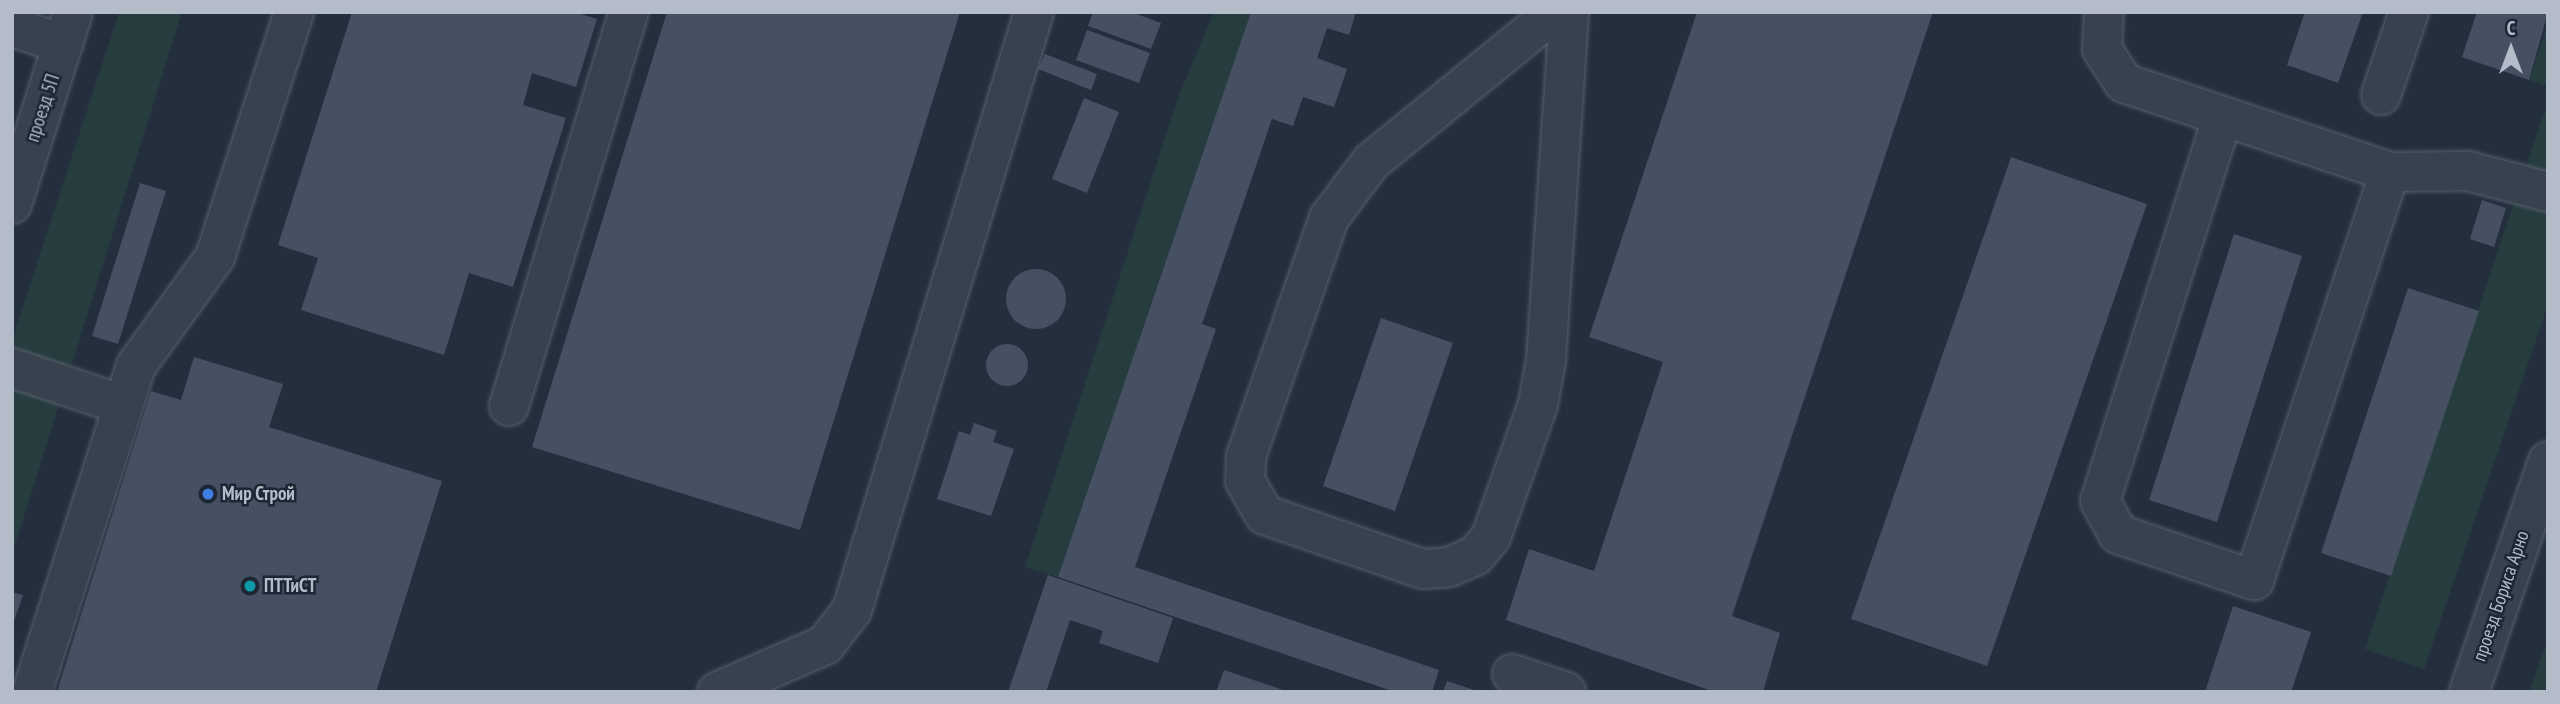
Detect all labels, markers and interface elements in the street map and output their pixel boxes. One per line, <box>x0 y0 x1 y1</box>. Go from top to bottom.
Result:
north arrow <box>2476 14 2546 84</box>
text: С <box>2507 16 2515 40</box>
street label: проезд 5П <box>21 71 65 145</box>
place label: Мир Строй <box>222 483 295 505</box>
marker: Мир Строй <box>200 486 216 502</box>
street label: проезд Бориса Арно <box>2468 528 2534 664</box>
place label: ПТТиСТ <box>264 575 317 597</box>
marker: ПТТиСТ <box>242 578 258 594</box>

